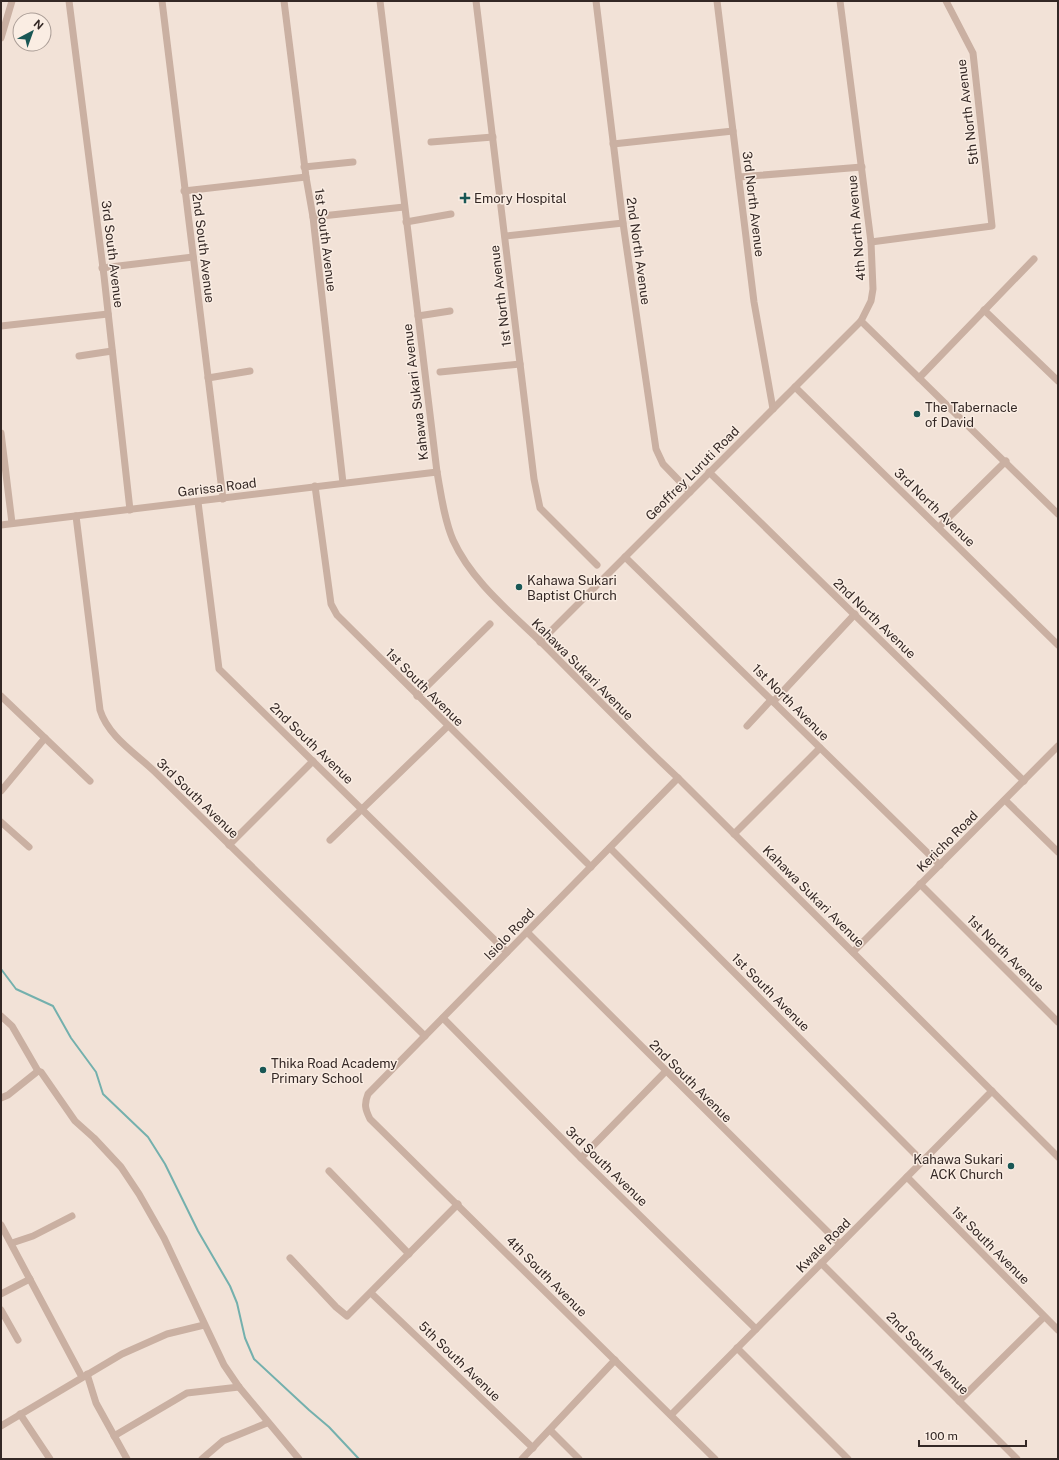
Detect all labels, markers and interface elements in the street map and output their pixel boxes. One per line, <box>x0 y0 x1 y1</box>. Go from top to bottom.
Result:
north arrow <box>12 12 52 52</box>
text: N <box>31 17 46 32</box>
street label: 5th North Avenue <box>954 58 981 166</box>
street label: 3rd North Avenue <box>740 150 767 258</box>
street label: 4th North Avenue <box>844 174 869 282</box>
street label: 1st South Avenue <box>312 188 339 293</box>
place label: Emory Hospital <box>474 191 567 206</box>
marker: Emory Hospital <box>459 192 471 204</box>
street label: 2nd South Avenue <box>189 193 218 304</box>
street label: 2nd North Avenue <box>624 196 653 306</box>
street label: 3rd South Avenue <box>98 200 127 309</box>
street label: 1st North Avenue <box>487 244 514 348</box>
street label: Kahawa Sukari Avenue <box>400 323 431 461</box>
place label: The Tabernacle of David <box>925 400 1018 430</box>
marker: The Tabernacle of David <box>912 409 922 419</box>
street label: Geoffrey Luruti Road <box>642 423 742 523</box>
street label: 3rd North Avenue <box>891 465 978 550</box>
street label: Garissa Road <box>177 475 257 500</box>
place label: Kahawa Sukari Baptist Church <box>527 573 617 603</box>
street label: 2nd North Avenue <box>830 575 919 661</box>
marker: Kahawa Sukari Baptist Church <box>514 582 524 592</box>
street label: Kahawa Sukari Avenue <box>529 615 637 723</box>
street label: 1st South Avenue <box>383 645 467 729</box>
street label: 1st North Avenue <box>749 661 832 744</box>
street label: 2nd South Avenue <box>267 700 356 787</box>
street label: 3rd South Avenue <box>154 755 242 841</box>
street label: Kericho Road <box>914 808 981 875</box>
street label: Kahawa Sukari Avenue <box>760 842 868 950</box>
street label: Isiolo Road <box>481 906 538 963</box>
street label: 1st North Avenue <box>964 912 1047 995</box>
street label: 1st South Avenue <box>729 950 813 1034</box>
street label: 2nd South Avenue <box>646 1037 735 1126</box>
place label: Thika Road Academy Primary School <box>271 1056 397 1086</box>
marker: Thika Road Academy Primary School <box>258 1065 268 1075</box>
street label: 3rd South Avenue <box>563 1123 651 1209</box>
place label: Kahawa Sukari ACK Church <box>913 1152 1003 1182</box>
marker: Kahawa Sukari ACK Church <box>1006 1161 1016 1171</box>
street label: 1st South Avenue <box>949 1203 1033 1287</box>
street label: Kwale Road <box>793 1215 854 1276</box>
street label: 4th South Avenue <box>503 1233 590 1320</box>
street label: 2nd South Avenue <box>883 1309 972 1398</box>
street label: 5th South Avenue <box>416 1318 504 1404</box>
scale bar <box>919 1422 1026 1448</box>
text: 100 m <box>925 1429 958 1443</box>

